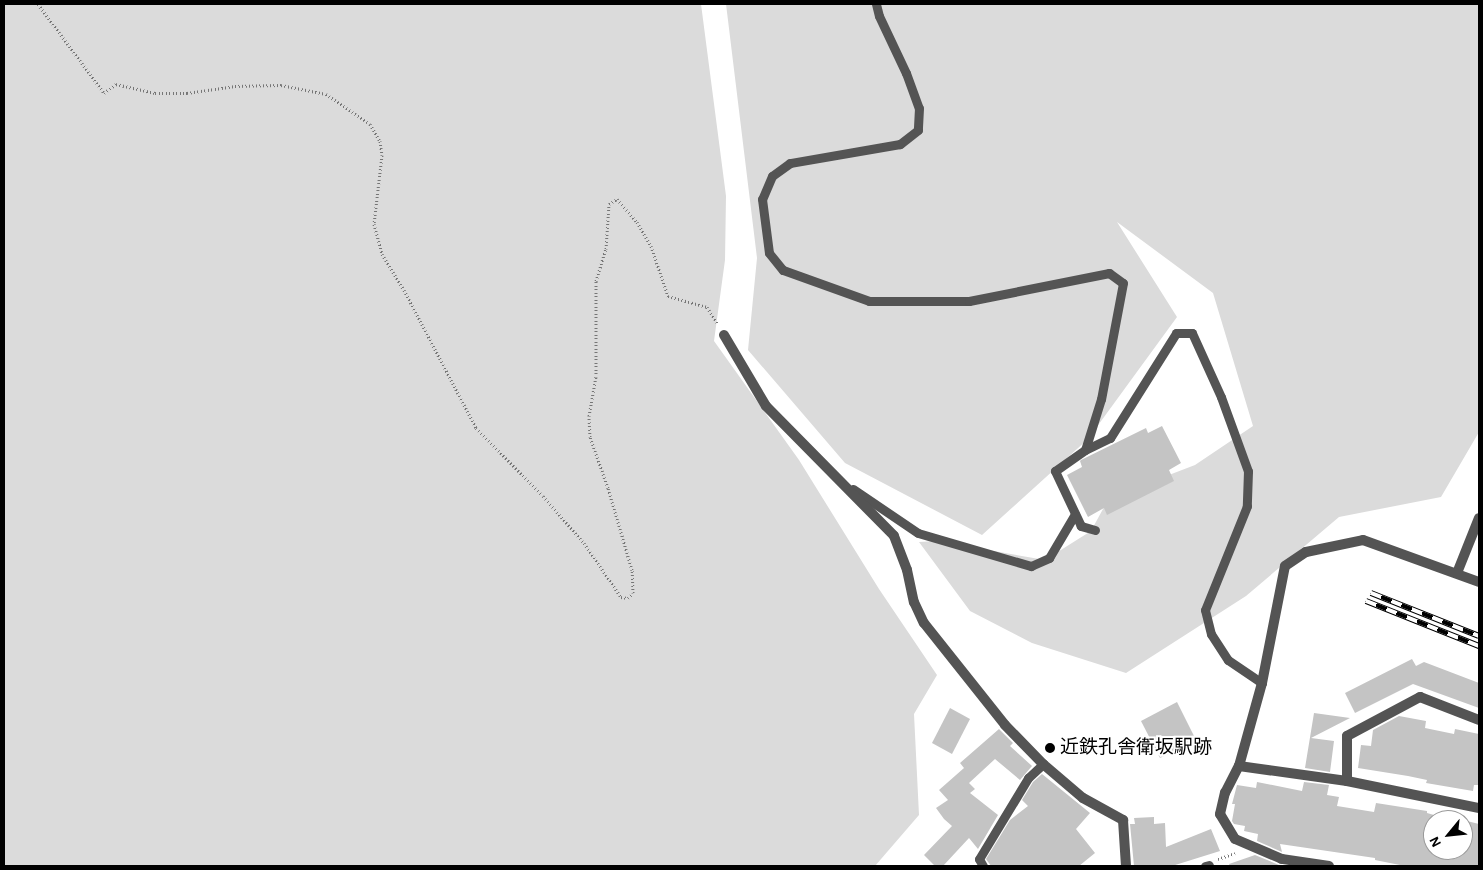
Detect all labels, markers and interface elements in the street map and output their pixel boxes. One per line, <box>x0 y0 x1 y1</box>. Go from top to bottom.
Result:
place label: 近鉄孔舎衛坂駅跡 <box>1060 737 1212 759</box>
marker: 近鉄孔舎衛坂駅跡 <box>1044 742 1056 754</box>
north arrow <box>1423 810 1473 860</box>
text: N <box>1427 834 1444 849</box>

